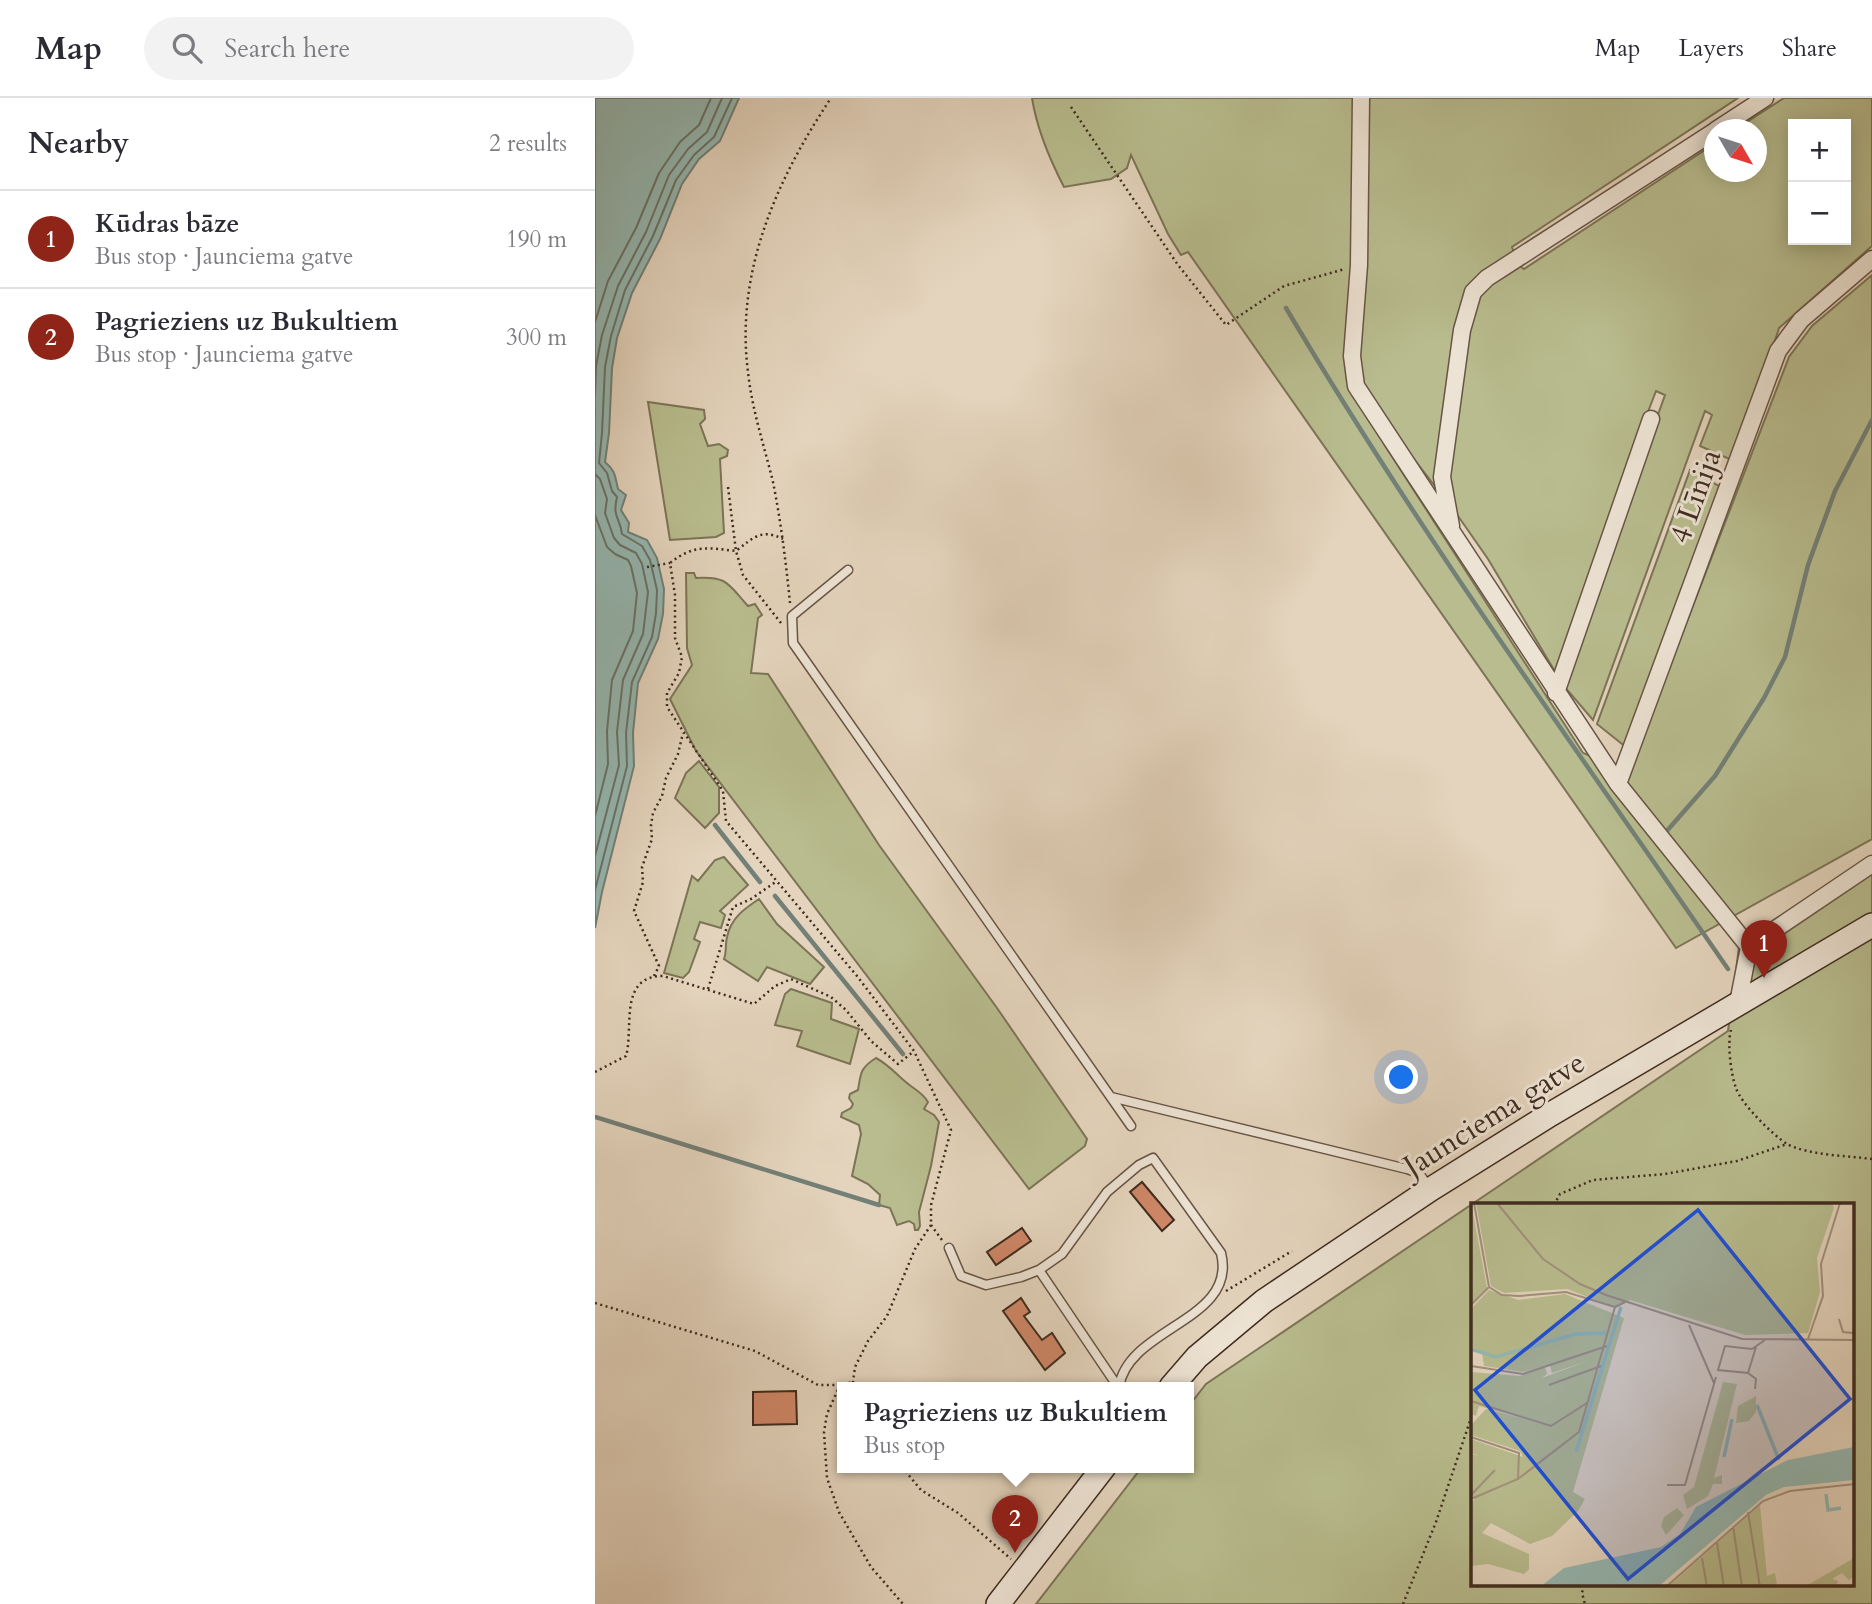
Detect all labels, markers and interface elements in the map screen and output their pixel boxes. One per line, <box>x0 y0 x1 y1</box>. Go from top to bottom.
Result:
search box <box>144 17 634 80</box>
text: Map <box>35 26 102 71</box>
icon: search <box>168 29 206 67</box>
text: Search here <box>224 31 350 66</box>
text: Map <box>1595 32 1641 65</box>
text: Layers <box>1679 32 1744 65</box>
text: Share <box>1782 32 1837 65</box>
north arrow <box>1704 119 1767 182</box>
map controls <box>1788 119 1851 245</box>
button: + <box>1788 119 1851 182</box>
text: Nearby <box>28 123 129 164</box>
text: 2 results <box>489 128 567 159</box>
button: − <box>1788 182 1851 245</box>
text: Kūdras bāze <box>95 206 239 241</box>
text: 1 <box>45 224 57 255</box>
text: 190 m <box>506 224 567 255</box>
text: Bus stop · Jaunciema gatve <box>95 241 354 272</box>
text: Pagrieziens uz Bukultiem <box>95 304 398 339</box>
text: 2 <box>45 322 57 353</box>
text: 300 m <box>506 322 567 353</box>
text: Bus stop · Jaunciema gatve <box>95 339 354 370</box>
street label: 4 Līnija <box>1660 443 1731 549</box>
pin: 1 <box>1741 920 1787 978</box>
street label: Jaunciema gatve <box>1392 1042 1593 1189</box>
your location <box>1384 1060 1418 1094</box>
inset map <box>1471 1203 1855 1586</box>
popup <box>837 1382 1194 1473</box>
text: Pagrieziens uz Bukultiem <box>864 1395 1167 1430</box>
text: Bus stop <box>864 1430 946 1461</box>
pin: 2 <box>992 1495 1038 1553</box>

